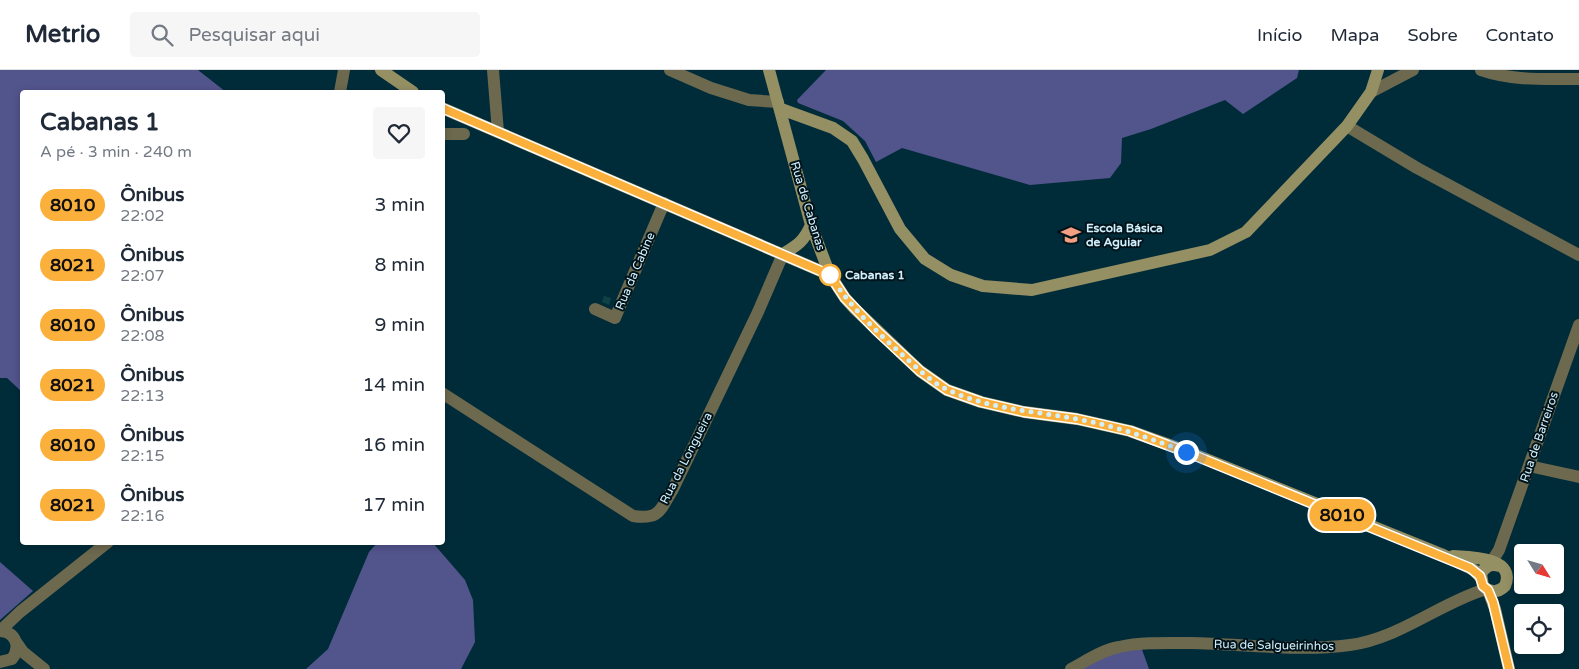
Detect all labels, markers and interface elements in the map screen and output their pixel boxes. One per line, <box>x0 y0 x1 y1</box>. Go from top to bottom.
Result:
search box <box>130 12 480 57</box>
text: Metrio <box>25 20 100 49</box>
icon: search <box>148 21 176 49</box>
text: Pesquisar aqui <box>188 24 320 46</box>
text: Início <box>1257 24 1302 46</box>
text: Mapa <box>1330 24 1379 46</box>
text: Sobre <box>1407 24 1458 46</box>
text: Contato <box>1486 24 1554 46</box>
button: heart <box>373 107 425 159</box>
text: Cabanas 1 <box>40 108 160 137</box>
text: A pé · 3 min · 240 m <box>40 142 192 162</box>
street label: Rua de Cabanas <box>788 160 828 252</box>
text: Ônibus <box>120 184 184 206</box>
text: 8010 <box>50 194 95 216</box>
text: 3 min <box>374 194 425 216</box>
text: 22:02 <box>120 206 165 226</box>
place label: Escola Básica de Aguiar <box>1086 221 1163 250</box>
school or university icon: Escola Básica de Aguiar <box>1060 224 1082 246</box>
street label: Rua da Cabine <box>612 230 658 312</box>
text: Ônibus <box>120 244 184 266</box>
text: 8021 <box>50 254 95 276</box>
text: 8 min <box>374 254 425 276</box>
marker: Cabanas 1 <box>819 264 841 286</box>
text: 22:07 <box>120 266 165 286</box>
place label: Cabanas 1 <box>845 268 905 282</box>
text: Ônibus <box>120 304 184 326</box>
text: 8010 <box>50 314 95 336</box>
text: 9 min <box>374 314 425 336</box>
text: 22:08 <box>120 326 165 346</box>
text: Ônibus <box>120 364 184 386</box>
text: 8021 <box>50 374 95 396</box>
text: 14 min <box>362 374 425 396</box>
text: 22:13 <box>120 386 165 406</box>
street label: Rua de Barreiros <box>1517 390 1561 484</box>
street label: Rua da Longueira <box>657 410 715 506</box>
text: Ônibus <box>120 424 184 446</box>
text: 8010 <box>50 434 95 456</box>
text: 16 min <box>362 434 425 456</box>
your location <box>1174 440 1199 465</box>
text: 22:15 <box>120 446 165 466</box>
text: Ônibus <box>120 484 184 506</box>
text: 8021 <box>50 494 95 516</box>
text: 17 min <box>362 494 425 516</box>
line badge: 8010 <box>1307 499 1377 531</box>
text: 8010 <box>1319 504 1365 526</box>
text: 22:16 <box>120 506 165 526</box>
north arrow <box>1514 544 1564 594</box>
map controls <box>1514 544 1564 654</box>
button: locate <box>1514 604 1564 654</box>
street label: Rua de Salgueirinhos <box>1214 637 1334 653</box>

